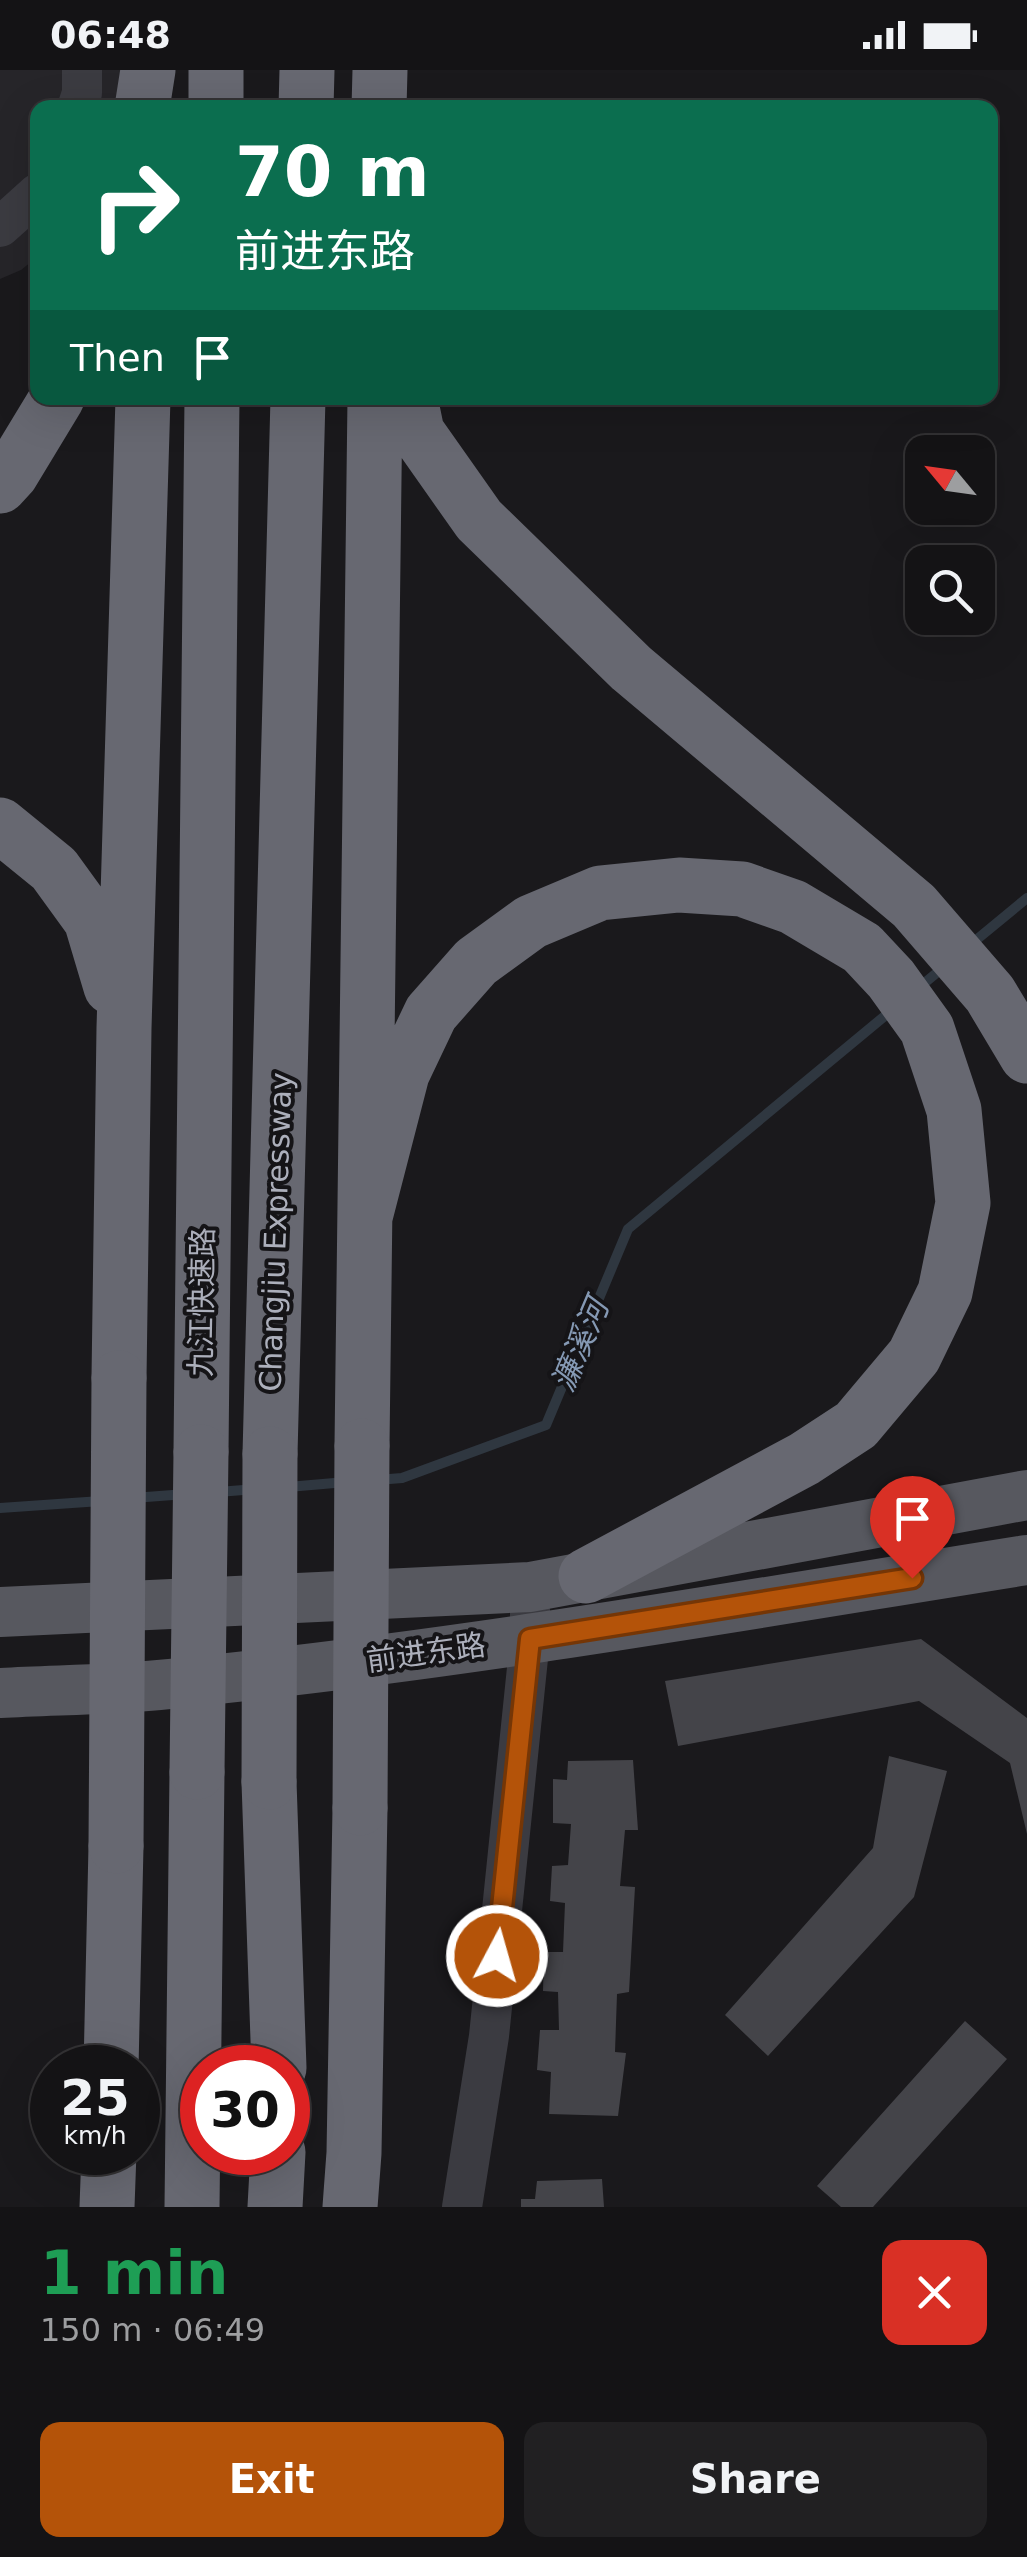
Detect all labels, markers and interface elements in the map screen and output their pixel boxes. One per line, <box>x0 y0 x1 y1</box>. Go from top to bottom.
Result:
text: 06:48 <box>50 13 171 57</box>
text: 70 m <box>235 131 430 213</box>
icon: right <box>70 140 200 270</box>
text: 前进东路 <box>235 225 415 278</box>
icon: arrive <box>185 330 240 385</box>
text: Then <box>70 336 165 380</box>
north arrow <box>905 435 995 525</box>
map controls <box>905 435 995 635</box>
button: search <box>905 545 995 635</box>
street label: Changjiu Expressway <box>252 1072 299 1392</box>
street label: 九江快速路 <box>183 1227 220 1377</box>
water label: 濂溪河 <box>544 1288 619 1397</box>
pin <box>870 1476 955 1579</box>
icon: arrive <box>885 1491 940 1546</box>
street label: 前进东路 <box>364 1627 488 1678</box>
position arrow <box>445 1904 549 2008</box>
speed limit sign: 30 <box>180 2045 310 2175</box>
text: 25 <box>60 2069 130 2127</box>
text: km/h <box>63 2121 127 2150</box>
text: 1 min <box>40 2238 228 2308</box>
button: close <box>882 2240 987 2345</box>
text: 150 m · 06:49 <box>40 2311 265 2349</box>
button: Exit <box>40 2422 504 2537</box>
button: Share <box>524 2422 987 2537</box>

